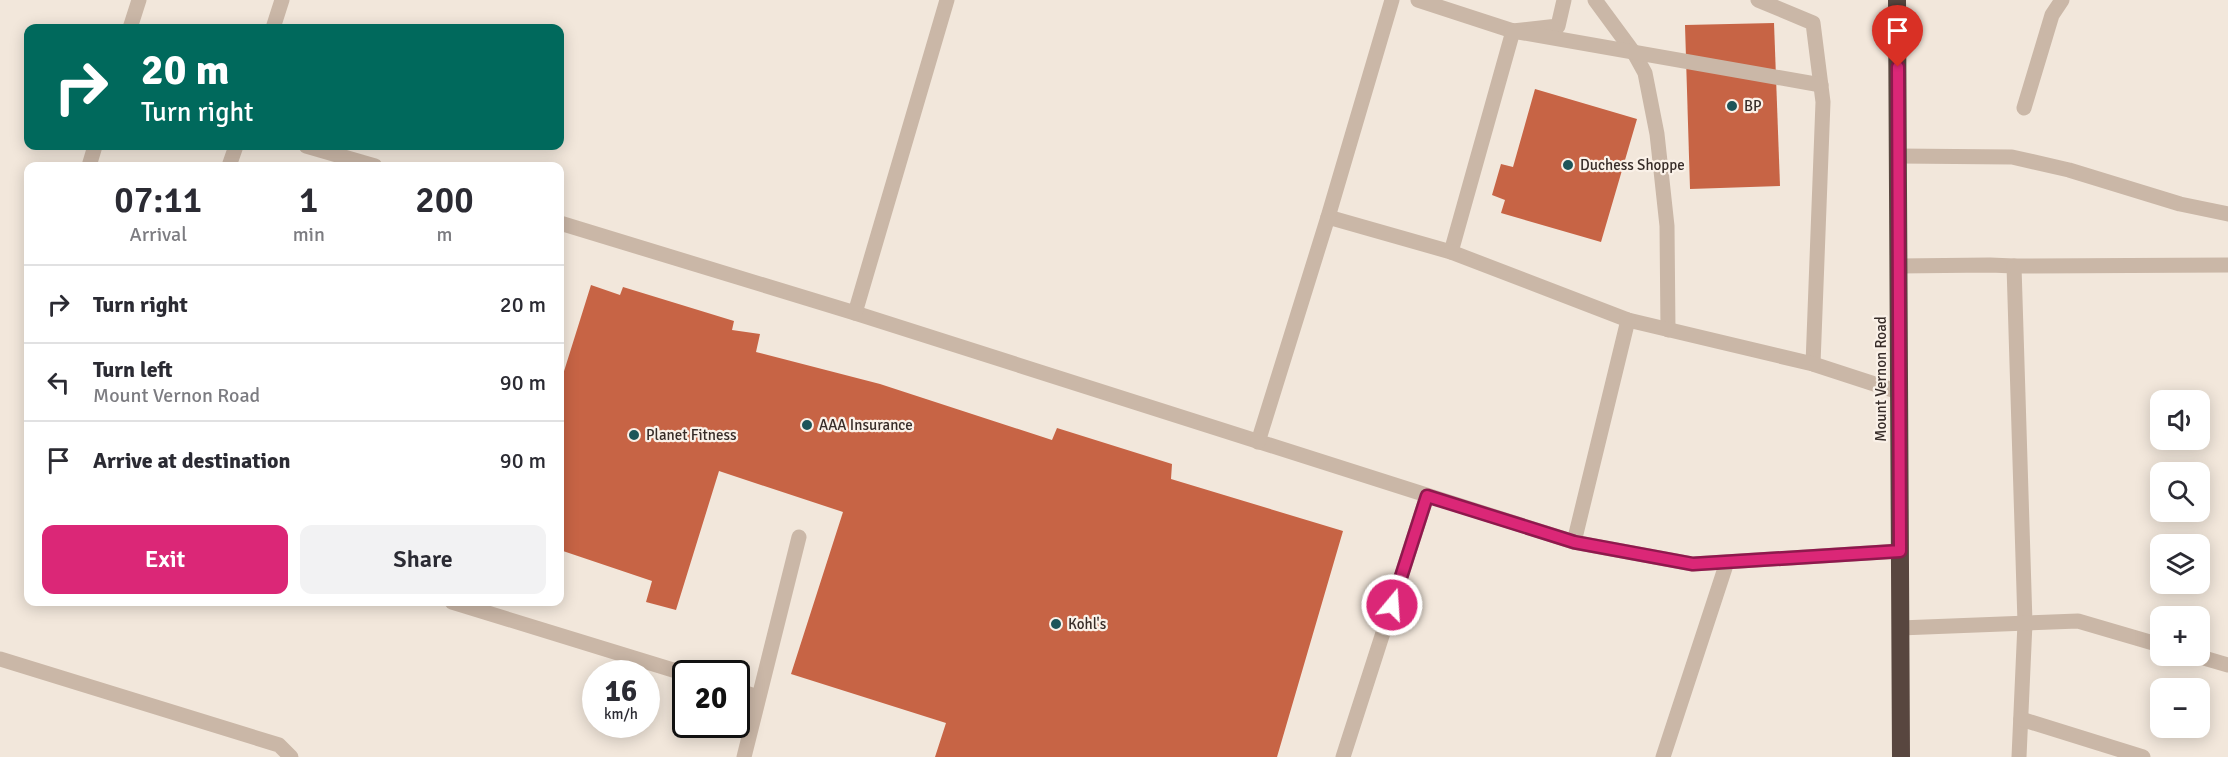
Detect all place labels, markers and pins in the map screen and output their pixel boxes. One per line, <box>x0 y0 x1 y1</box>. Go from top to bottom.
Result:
pin <box>1872 5 1923 67</box>
place label: BP <box>1744 97 1762 115</box>
marker: BP <box>1725 99 1739 113</box>
place label: Duchess Shoppe <box>1580 156 1685 174</box>
marker: Duchess Shoppe <box>1561 158 1575 172</box>
place label: AAA Insurance <box>819 416 913 434</box>
marker: AAA Insurance <box>800 418 814 432</box>
place label: Planet Fitness <box>646 426 737 444</box>
marker: Planet Fitness <box>627 428 641 442</box>
place label: Kohl's <box>1068 615 1107 633</box>
marker: Kohl's <box>1049 617 1063 631</box>

